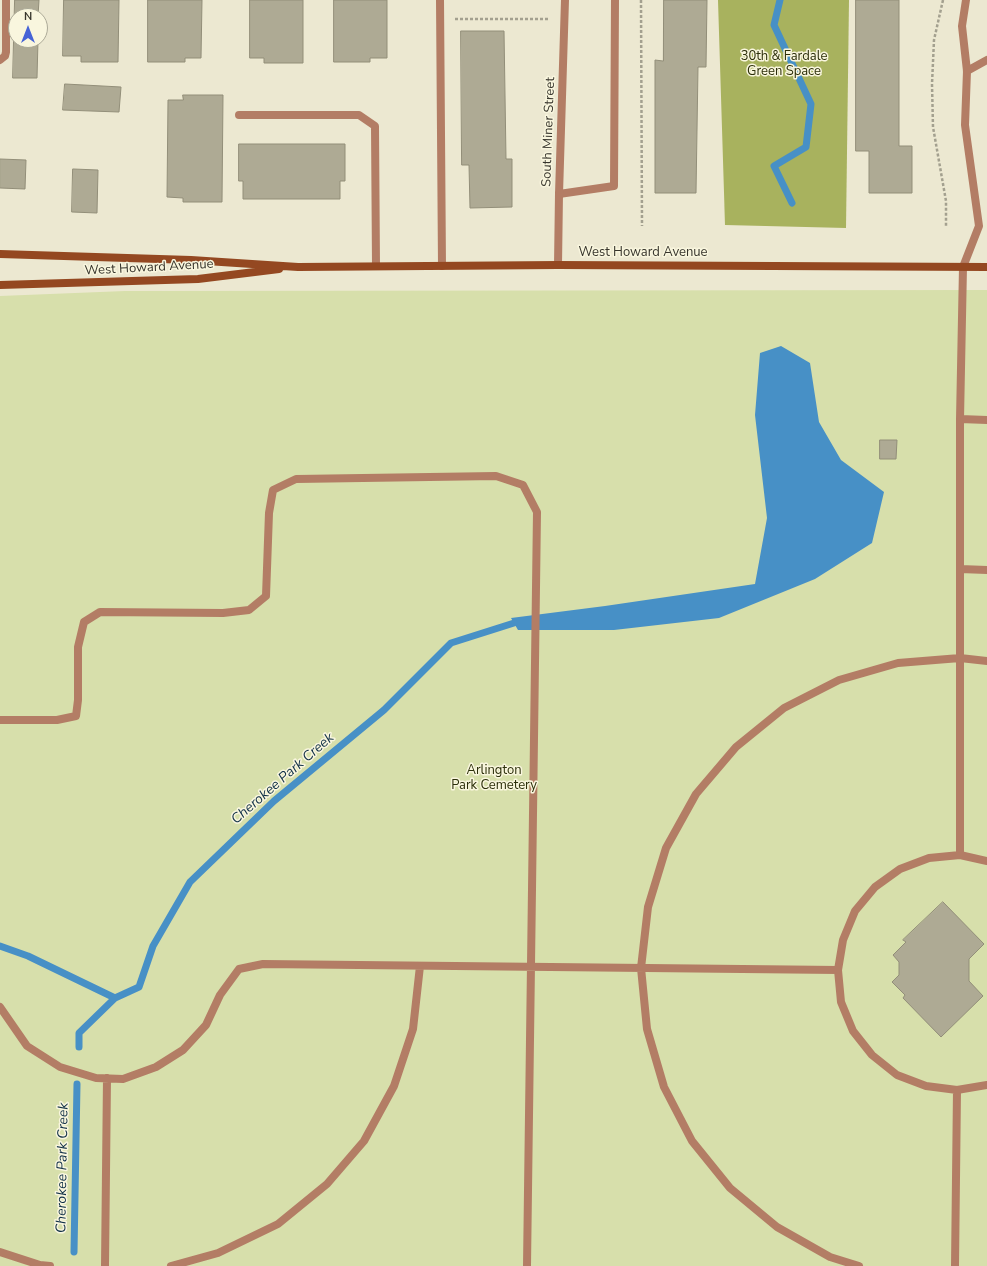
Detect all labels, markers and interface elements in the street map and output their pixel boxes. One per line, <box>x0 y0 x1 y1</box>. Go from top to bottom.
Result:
north arrow <box>8 8 48 48</box>
text: N <box>24 9 32 24</box>
park label: 30th & Fardale Green Space <box>741 49 827 80</box>
street label: South Miner Street <box>539 77 559 187</box>
street label: West Howard Avenue <box>579 245 707 261</box>
street label: West Howard Avenue <box>84 257 214 279</box>
water label: Cherokee Park Creek <box>228 730 338 828</box>
park label: Arlington Park Cemetery <box>451 763 537 794</box>
water label: Cherokee Park Creek <box>53 1103 73 1233</box>

